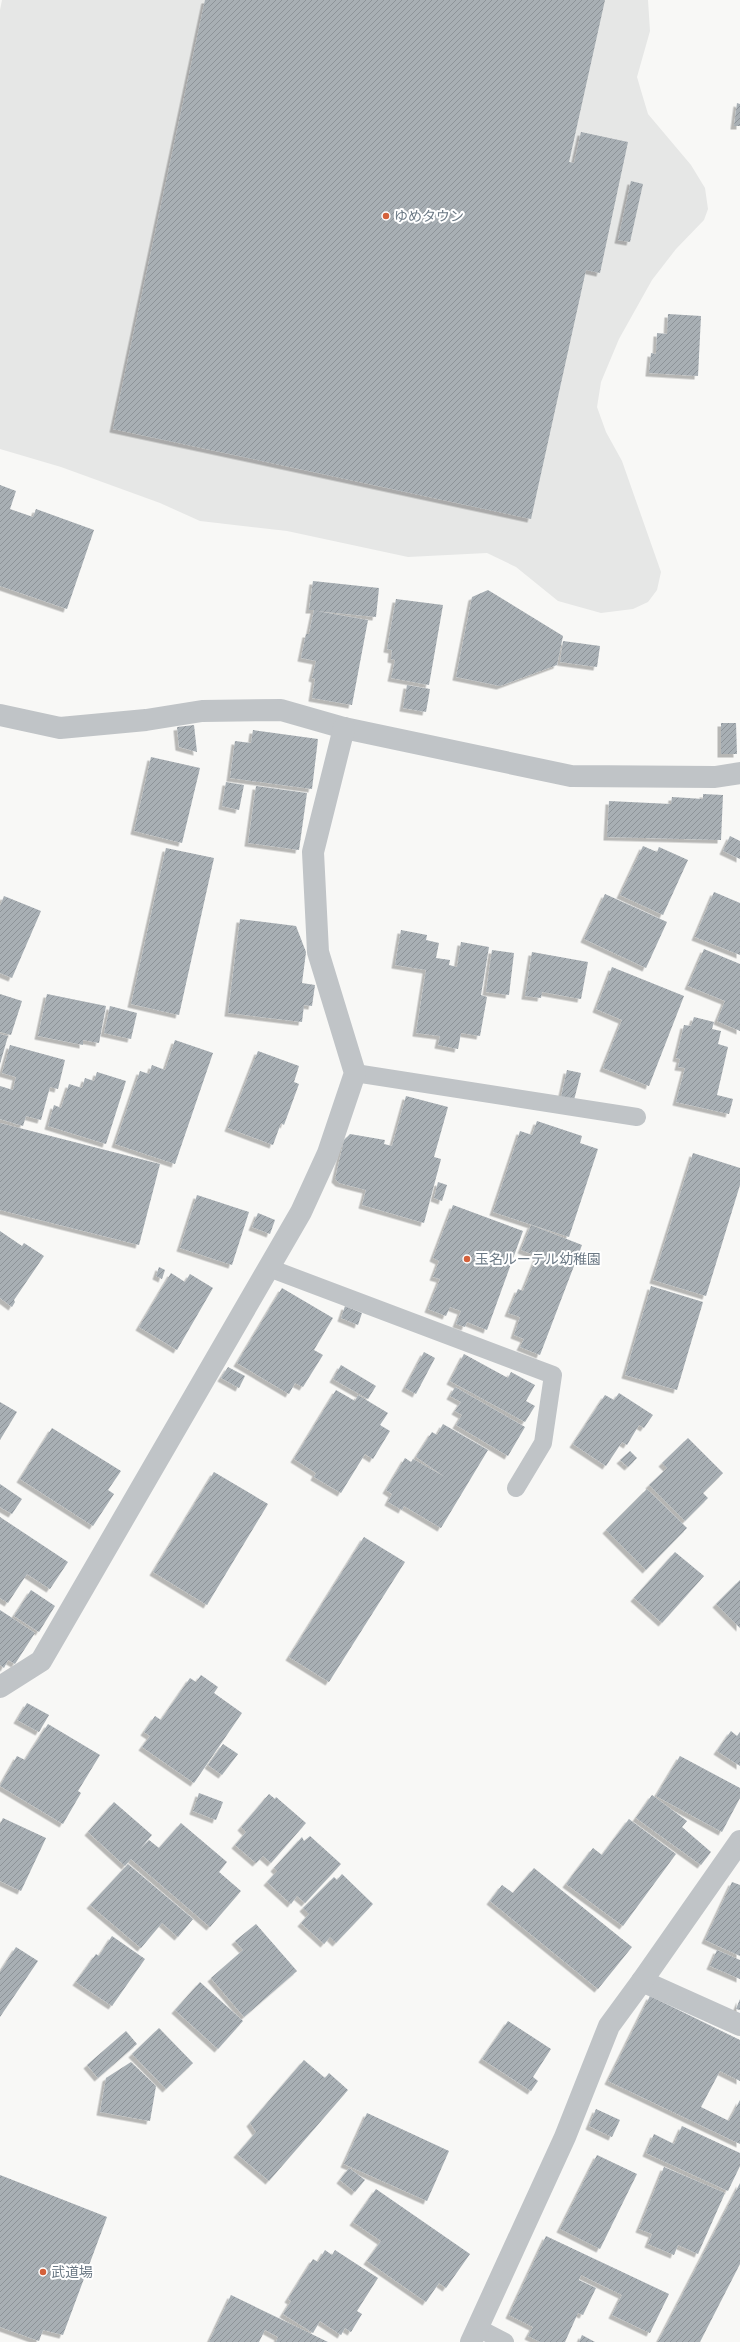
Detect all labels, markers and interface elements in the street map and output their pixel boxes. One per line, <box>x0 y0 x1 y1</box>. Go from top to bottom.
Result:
place label: ゆめタウン <box>394 206 464 226</box>
marker: ゆめタウン <box>381 211 391 221</box>
place label: 玉名ルーテル幼稚園 <box>475 1249 601 1269</box>
marker: 玉名ルーテル幼稚園 <box>462 1254 472 1264</box>
place label: 武道場 <box>51 2262 93 2282</box>
marker: 武道場 <box>38 2267 48 2277</box>

